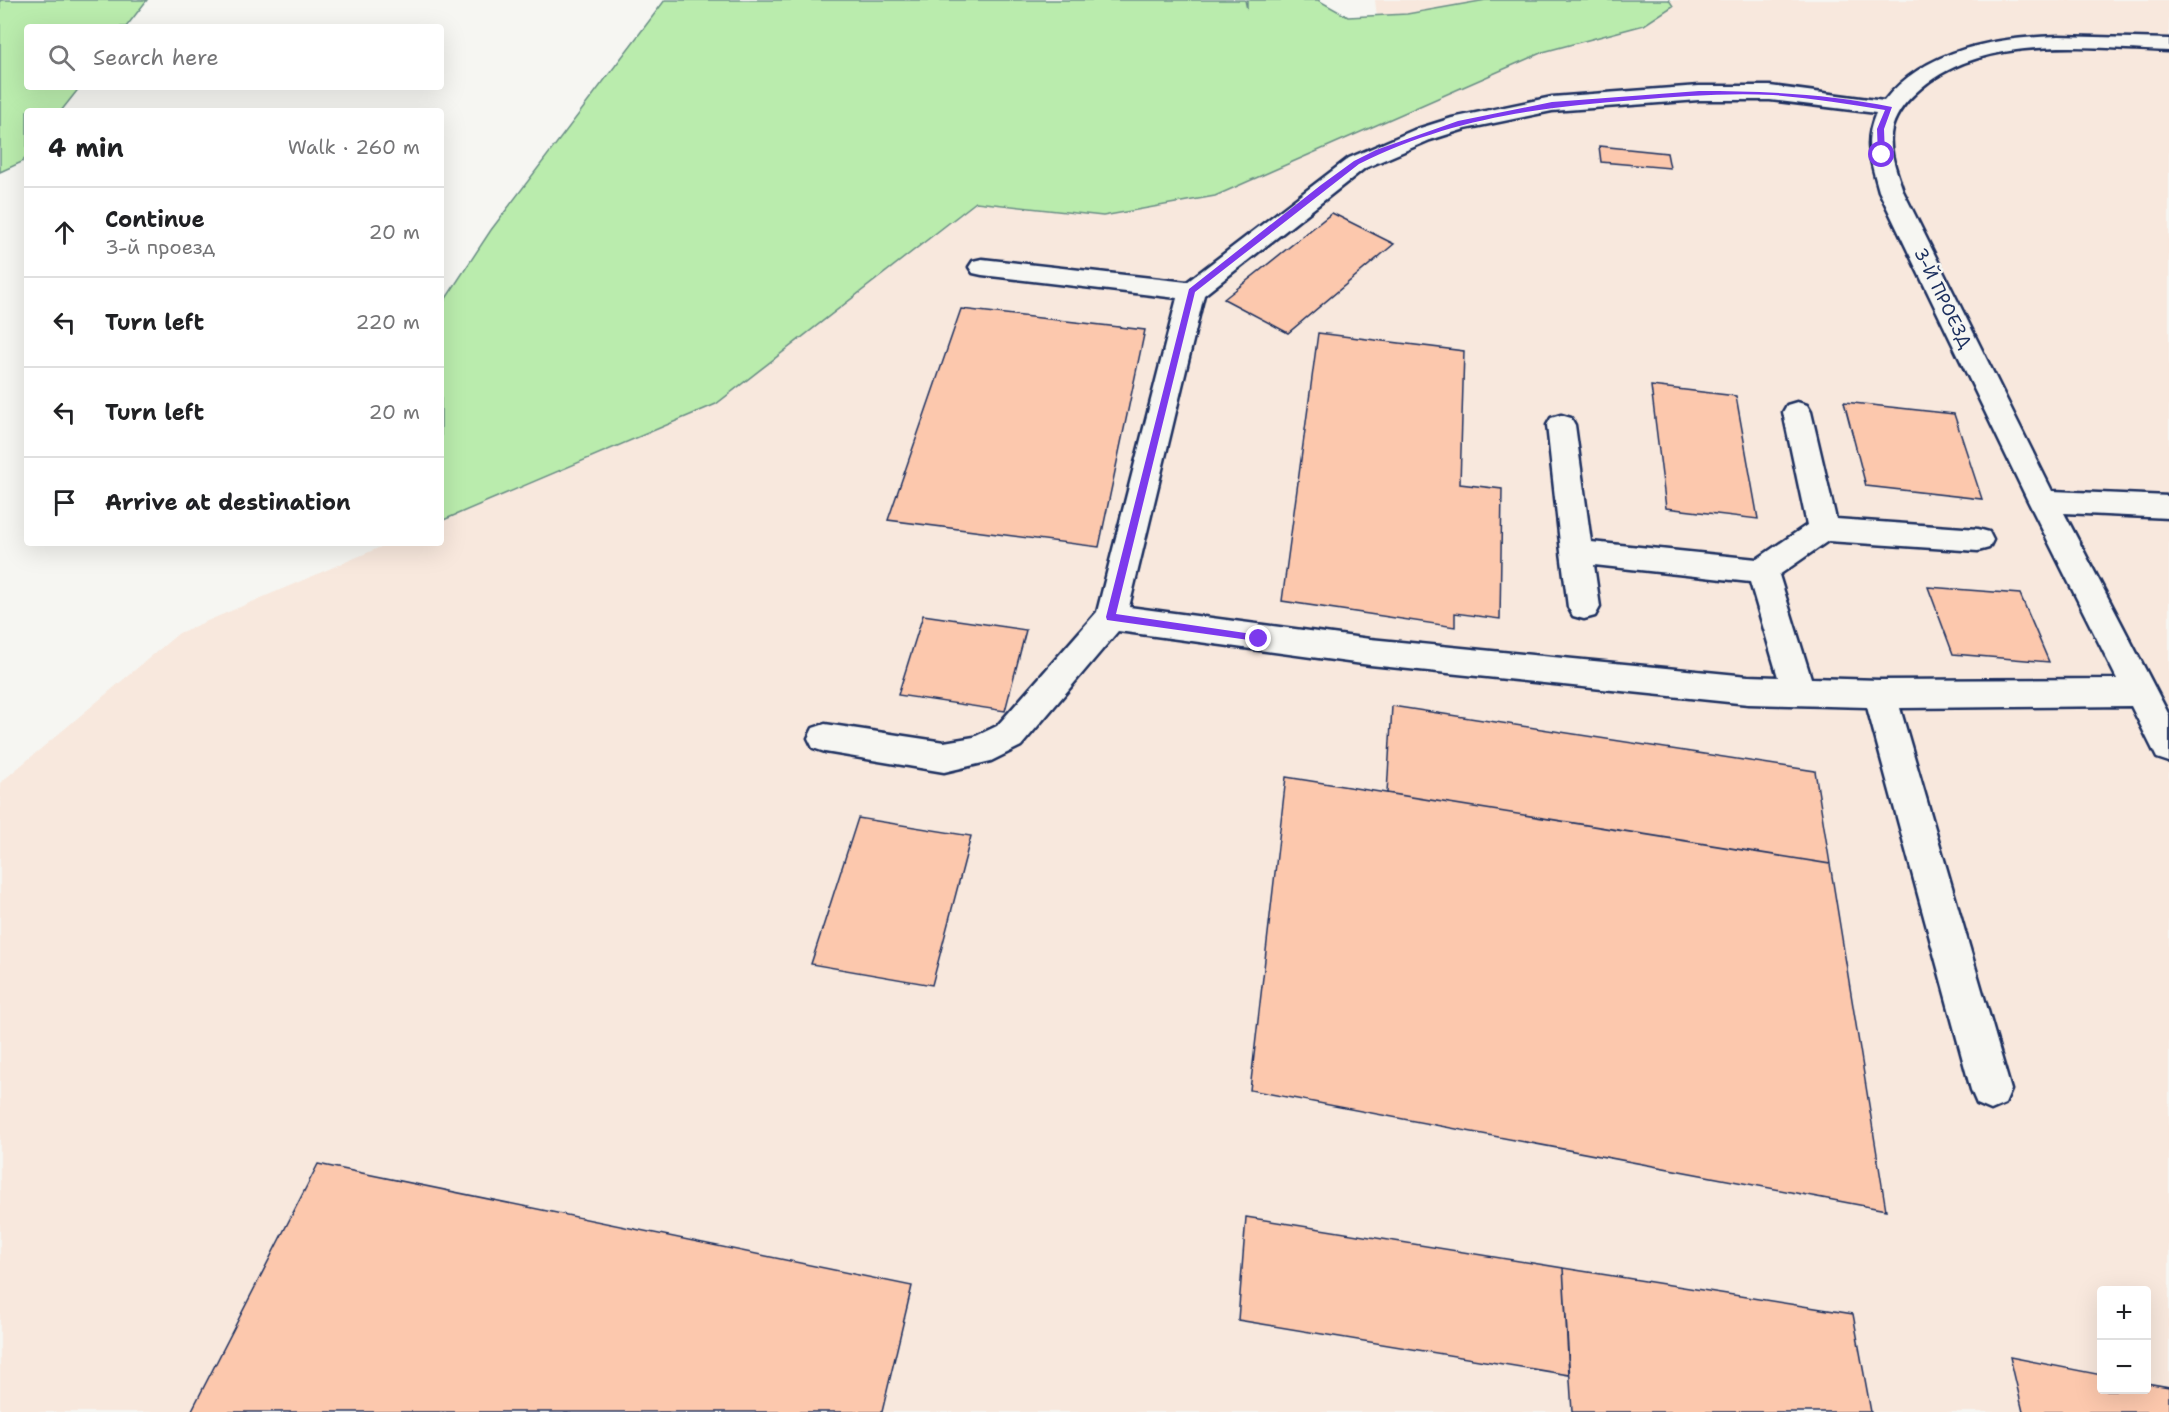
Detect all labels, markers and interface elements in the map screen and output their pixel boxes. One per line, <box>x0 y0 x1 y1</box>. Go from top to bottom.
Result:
search box <box>24 24 444 90</box>
icon: search <box>45 41 78 74</box>
text: Search here <box>93 43 219 72</box>
text: 4 min <box>48 130 124 165</box>
text: Walk · 260 m <box>288 134 420 160</box>
route start <box>1868 141 1894 167</box>
text: Continue <box>105 205 205 234</box>
icon: ahead <box>48 216 81 249</box>
text: 20 m <box>369 219 420 245</box>
text: 3-й проезд <box>105 234 215 260</box>
street label: 3-Й ПРОЕЗД <box>1908 244 1978 353</box>
icon: left <box>48 306 81 339</box>
text: Turn left <box>105 308 204 337</box>
text: 220 m <box>356 309 420 335</box>
icon: left <box>48 396 81 429</box>
text: Turn left <box>105 398 204 427</box>
text: 20 m <box>369 399 420 425</box>
icon: arrive <box>48 486 81 519</box>
text: Arrive at destination <box>105 488 351 517</box>
route end <box>1245 625 1271 651</box>
map controls <box>2097 1286 2151 1394</box>
button: + <box>2097 1286 2151 1340</box>
button: − <box>2097 1340 2151 1394</box>

